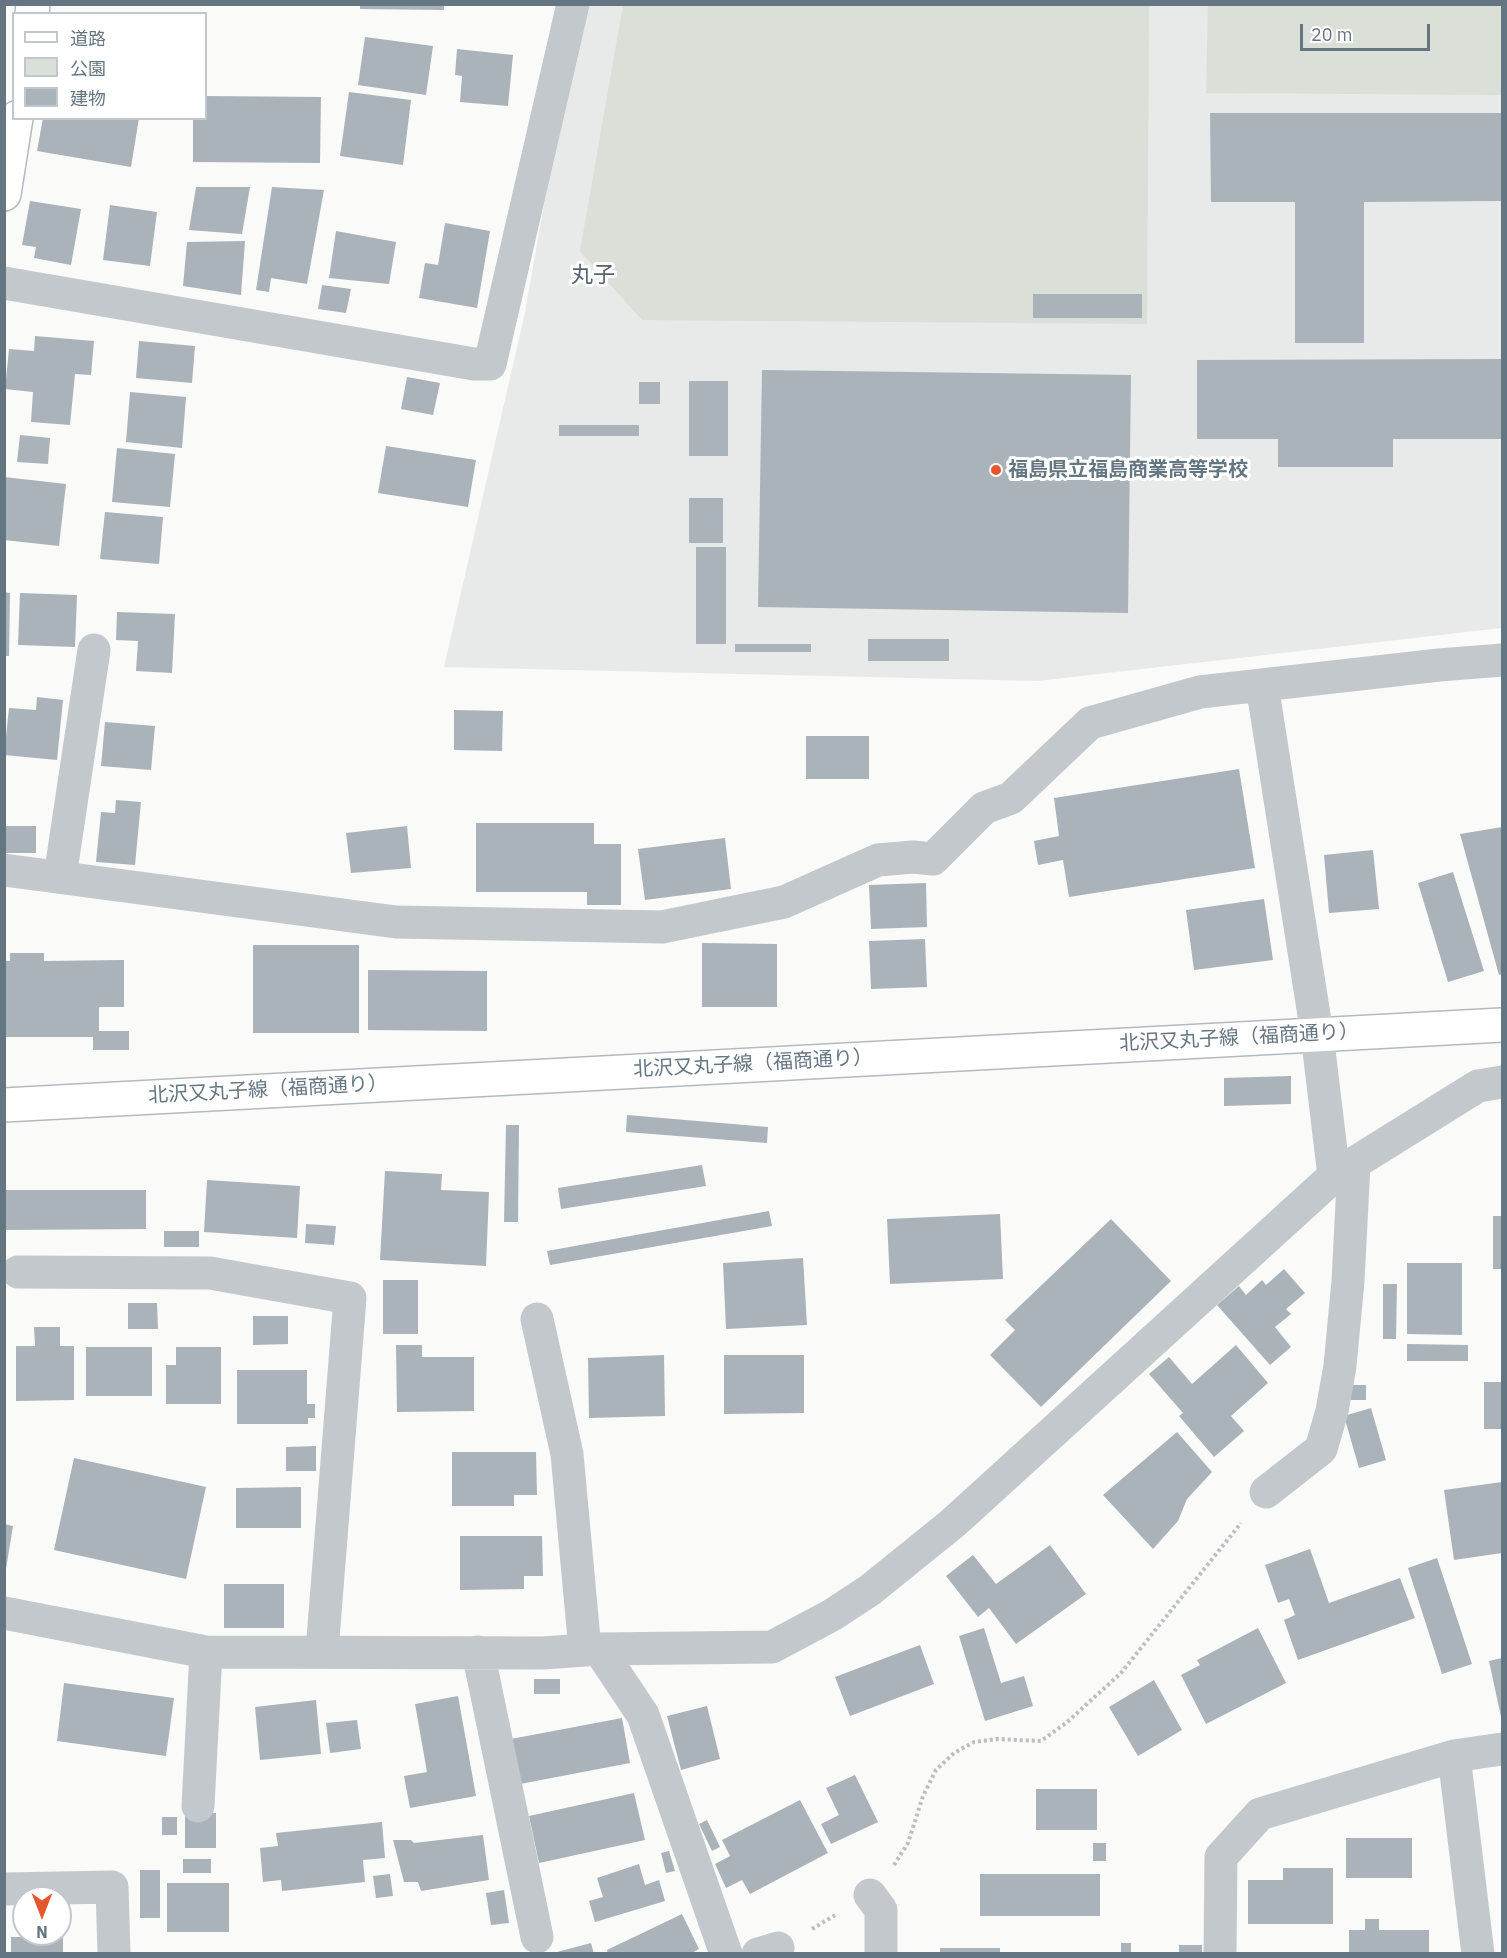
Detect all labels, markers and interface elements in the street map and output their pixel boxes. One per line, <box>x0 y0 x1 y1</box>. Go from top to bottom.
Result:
legend <box>12 12 207 120</box>
scale bar <box>1303 12 1434 50</box>
text: 20 m <box>1311 23 1353 46</box>
text: 道路 <box>70 27 106 50</box>
text: 公園 <box>70 57 106 80</box>
text: 建物 <box>70 87 106 110</box>
district label: 丸子 <box>571 263 615 289</box>
place label: 福島県立福島商業高等学校 <box>1008 458 1248 482</box>
marker: 福島県立福島商業高等学校 <box>989 463 1003 477</box>
street label: 北沢又丸子線（福商通り） <box>1119 1020 1359 1056</box>
street label: 北沢又丸子線（福商通り） <box>633 1046 873 1082</box>
street label: 北沢又丸子線（福商通り） <box>148 1072 388 1108</box>
north arrow <box>12 1886 72 1946</box>
text: N <box>36 1922 48 1942</box>

